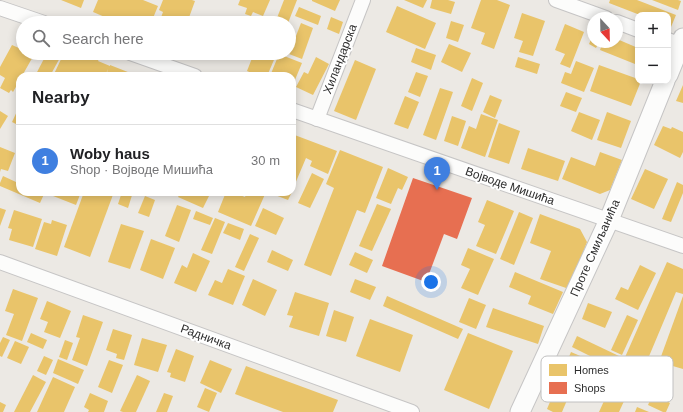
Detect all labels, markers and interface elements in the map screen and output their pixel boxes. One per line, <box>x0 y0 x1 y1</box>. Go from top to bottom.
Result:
north arrow <box>587 12 623 48</box>
map controls <box>635 12 671 84</box>
button: + <box>635 12 671 48</box>
search box <box>16 16 296 60</box>
street label: Хиландарска <box>320 22 360 96</box>
icon: search <box>30 27 52 49</box>
text: Search here <box>62 30 144 47</box>
button: − <box>635 48 671 84</box>
text: Nearby <box>32 88 90 107</box>
text: Woby haus <box>70 145 150 162</box>
text: 1 <box>41 153 49 168</box>
text: 30 m <box>251 153 280 168</box>
pin: 1 <box>424 157 450 190</box>
text: Shop · Војводе Мишића <box>70 162 213 177</box>
street label: Војводе Мишића <box>464 164 557 208</box>
street label: Проте Смиљанића <box>567 197 623 299</box>
your location <box>421 272 441 292</box>
street label: Радничка <box>179 321 234 353</box>
legend <box>541 356 673 402</box>
text: Homes <box>574 364 609 376</box>
text: Shops <box>574 382 606 394</box>

